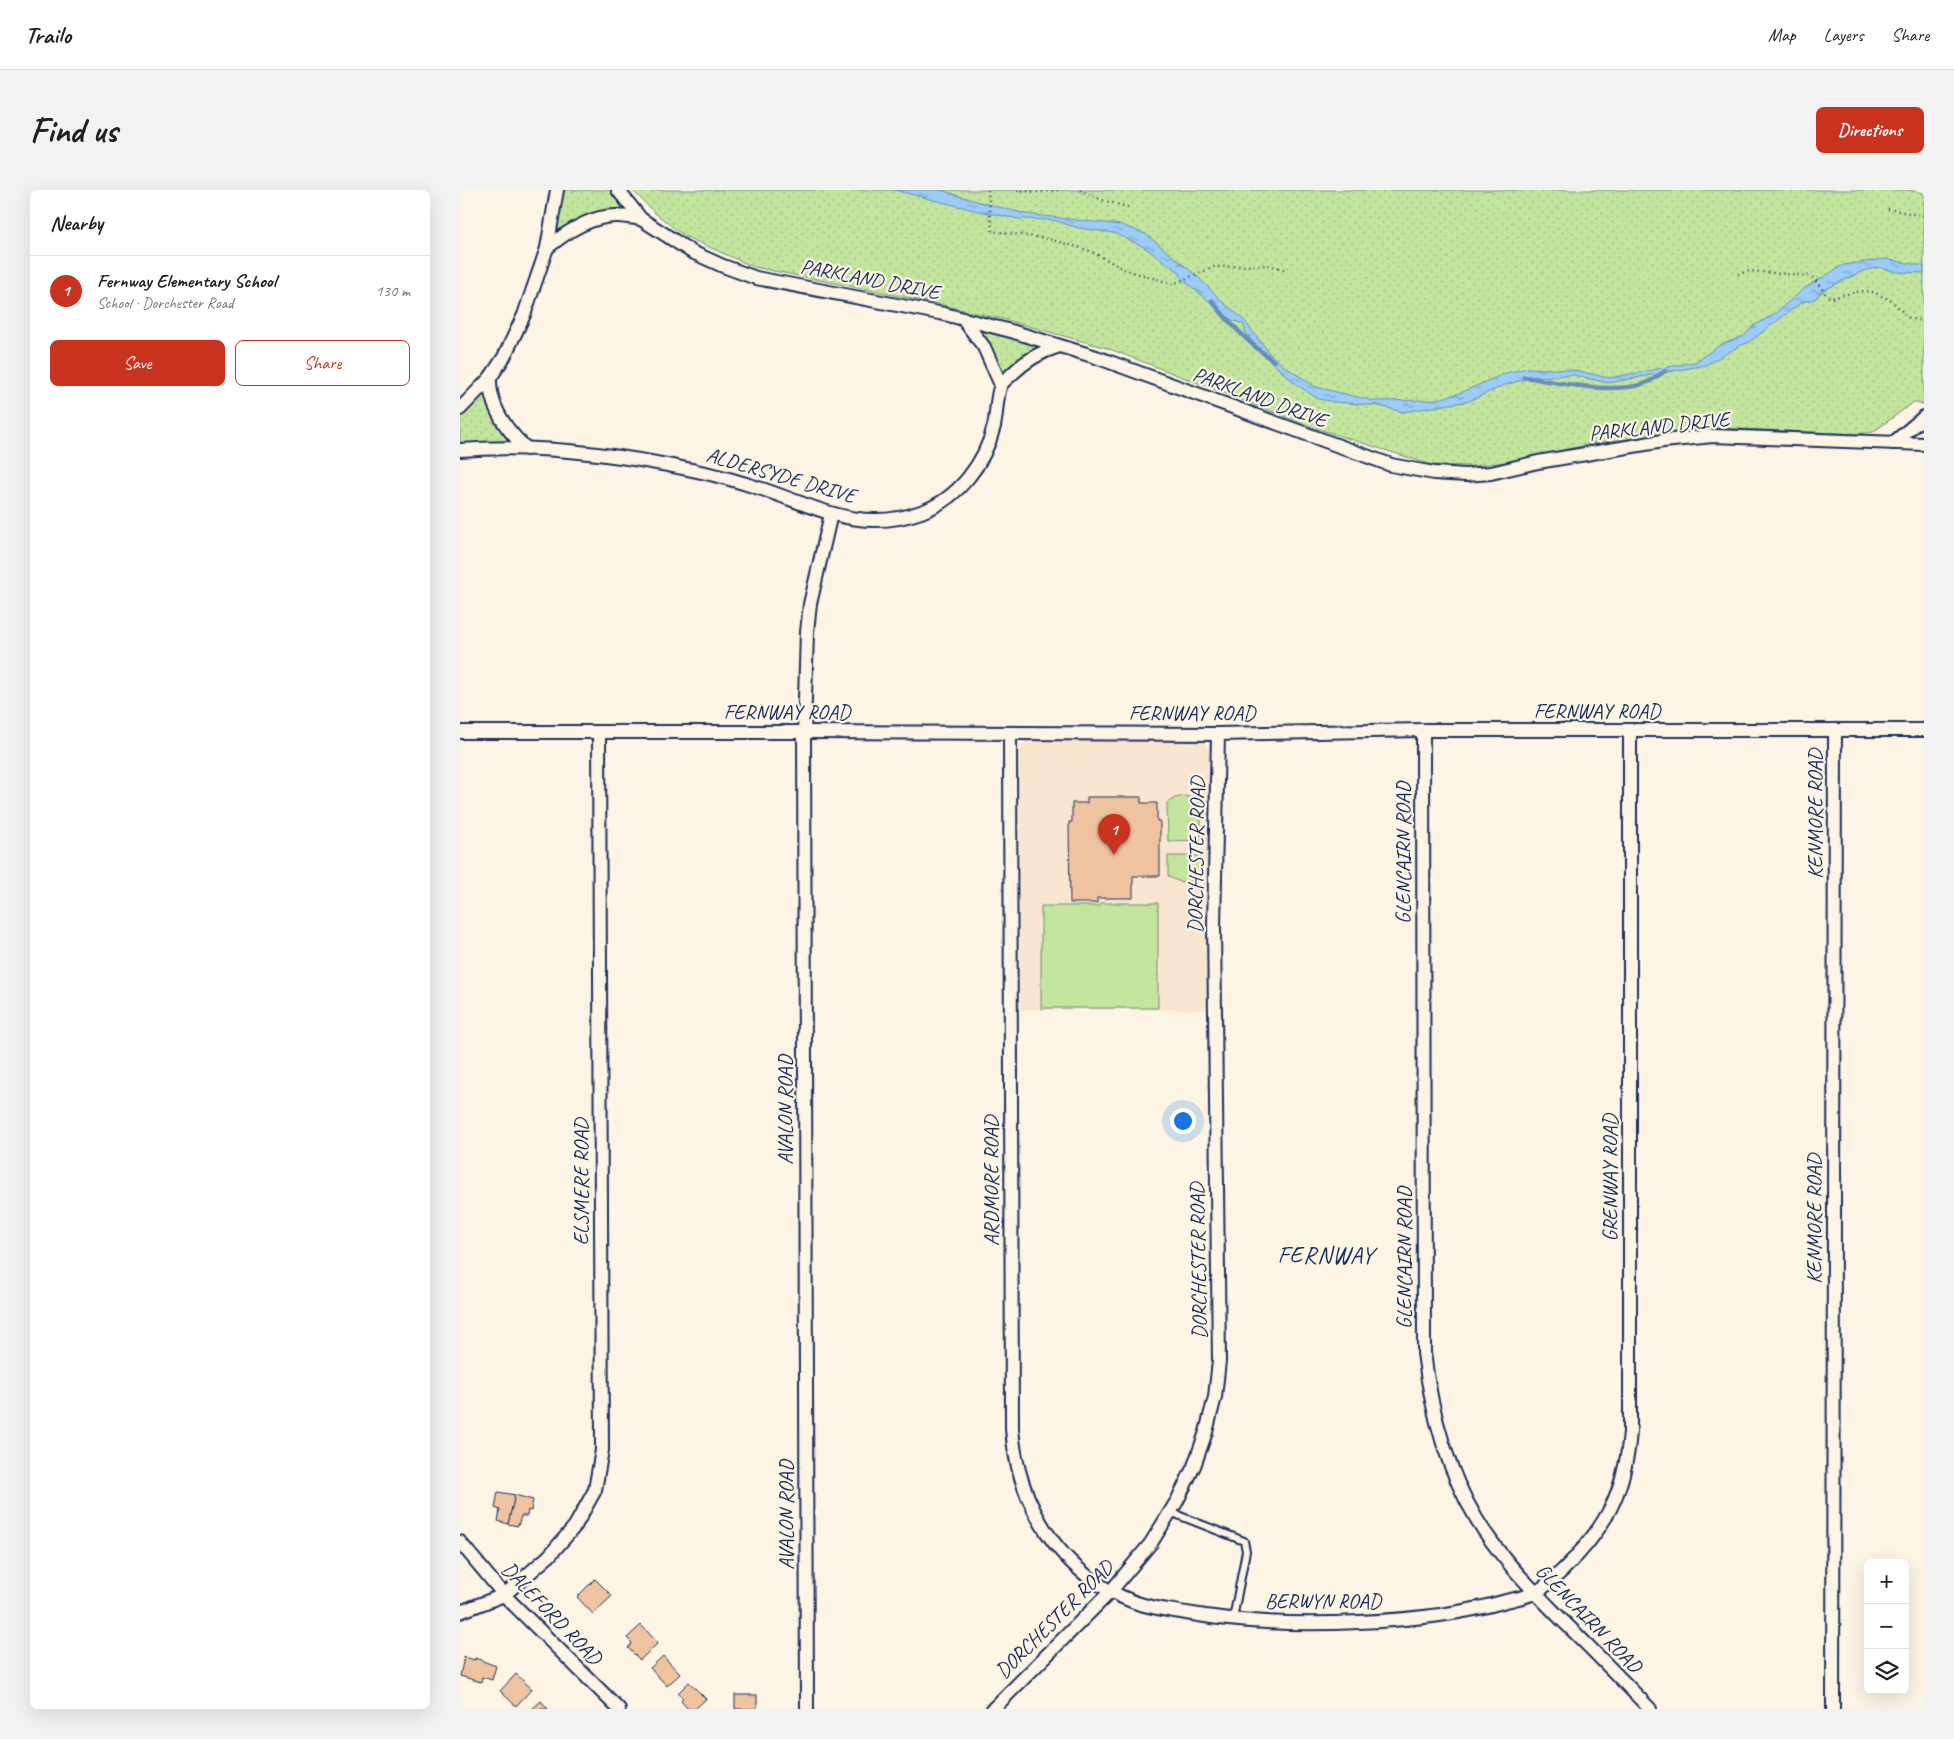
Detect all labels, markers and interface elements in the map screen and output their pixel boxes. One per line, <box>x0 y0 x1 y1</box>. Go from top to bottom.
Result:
text: Trailo <box>25 20 71 50</box>
text: Map <box>1768 24 1796 46</box>
text: Layers <box>1824 24 1863 46</box>
text: Share <box>1891 24 1929 46</box>
button: Directions <box>1816 107 1924 153</box>
text: Find us <box>30 108 117 153</box>
text: Nearby <box>50 210 103 236</box>
street label: PARKLAND DRIVE <box>798 253 944 306</box>
text: Fernway Elementary School <box>97 269 276 293</box>
text: 1 <box>62 281 70 301</box>
text: 130 m <box>376 281 410 301</box>
text: School · Dorchester Road <box>97 293 233 313</box>
button: Save <box>50 340 225 386</box>
button: Share <box>235 340 410 386</box>
street label: PARKLAND DRIVE <box>1189 361 1333 434</box>
street label: PARKLAND DRIVE <box>1588 405 1733 446</box>
street label: ALDERSYDE DRIVE <box>703 441 861 509</box>
street label: FERNWAY ROAD <box>1534 698 1662 724</box>
street label: FERNWAY ROAD <box>724 699 852 725</box>
street label: FERNWAY ROAD <box>1129 700 1257 726</box>
street label: KENMORE ROAD <box>1802 747 1828 879</box>
street label: DORCHESTER ROAD <box>1182 775 1210 933</box>
street label: GLENCAIRN ROAD <box>1390 780 1416 924</box>
pin: 1 <box>1098 814 1130 855</box>
street label: AVALON ROAD <box>772 1053 798 1165</box>
your location <box>1170 1108 1196 1134</box>
street label: GRENWAY ROAD <box>1597 1113 1623 1242</box>
street label: ARDMORE ROAD <box>978 1114 1004 1246</box>
street label: ELSMERE ROAD <box>568 1117 594 1245</box>
street label: KENMORE ROAD <box>1801 1152 1827 1284</box>
street label: DORCHESTER ROAD <box>1184 1181 1212 1339</box>
street label: GLENCAIRN ROAD <box>1391 1185 1417 1329</box>
district label: FERNWAY <box>1277 1240 1379 1270</box>
street label: AVALON ROAD <box>773 1458 799 1570</box>
street label: DORCHESTER ROAD <box>989 1553 1120 1684</box>
street label: DALEFORD ROAD <box>496 1556 609 1671</box>
street label: GLENCAIRN ROAD <box>1530 1558 1649 1680</box>
map controls <box>1864 1559 1909 1694</box>
button: + <box>1864 1559 1909 1604</box>
street label: BERWYN ROAD <box>1265 1588 1383 1614</box>
button: − <box>1864 1604 1909 1649</box>
button: layers <box>1864 1649 1909 1694</box>

